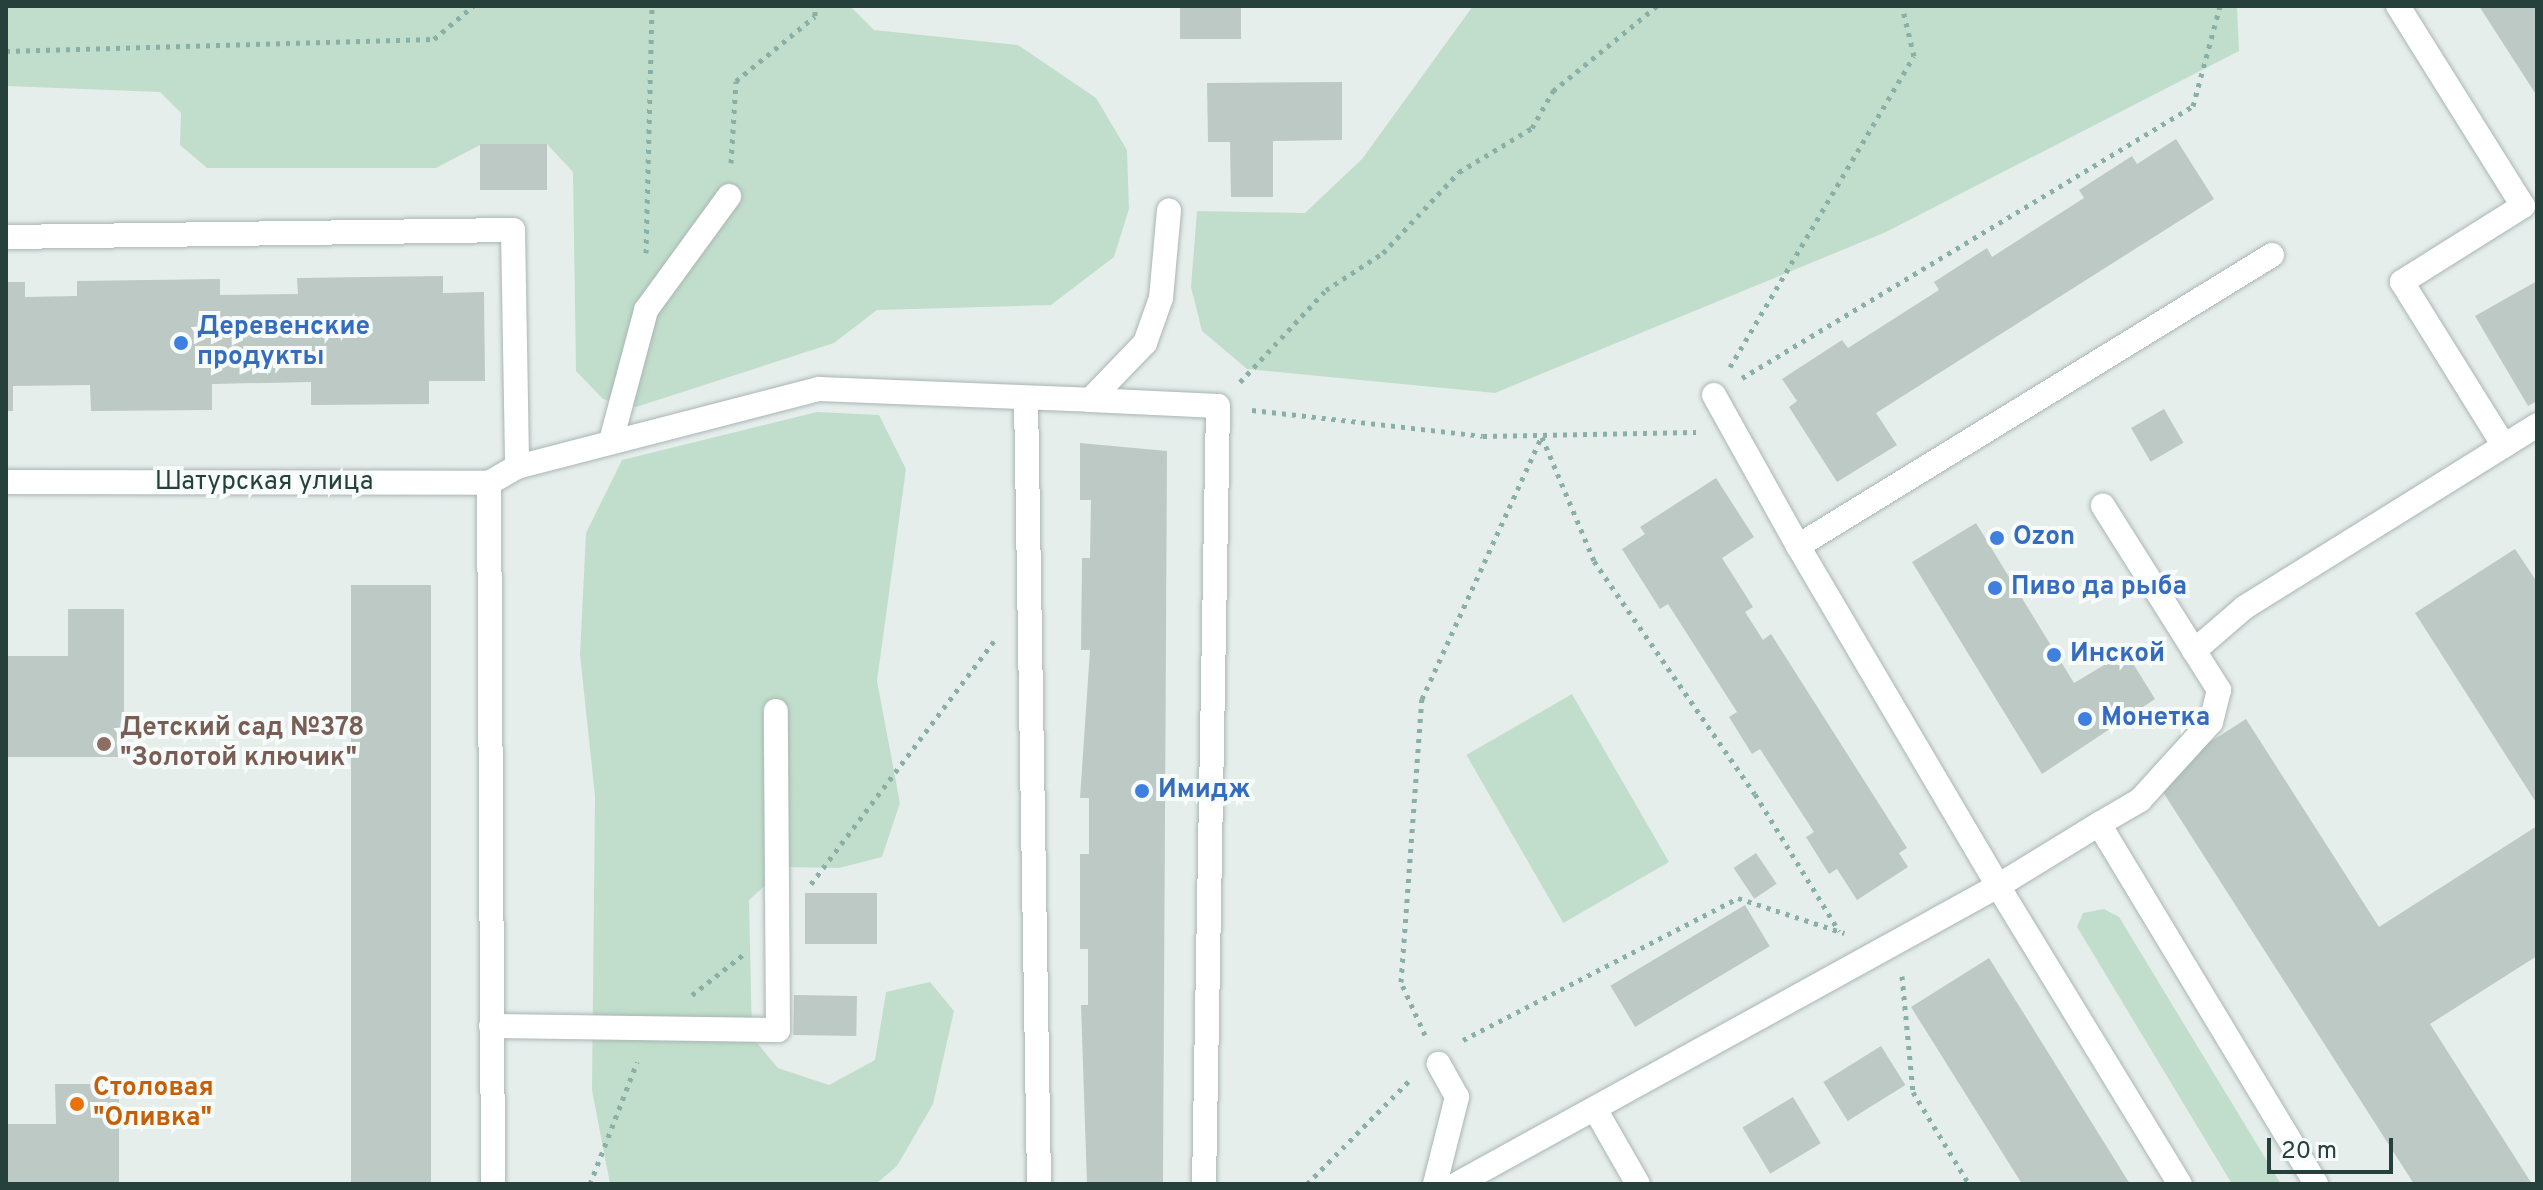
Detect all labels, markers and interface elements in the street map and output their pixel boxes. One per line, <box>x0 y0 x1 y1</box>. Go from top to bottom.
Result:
place label: Деревенские продукты <box>197 312 370 374</box>
marker: Деревенские продукты <box>172 334 190 352</box>
street label: Шатурская улица <box>155 467 373 499</box>
place label: Ozon <box>2013 522 2075 554</box>
marker: Ozon <box>1988 529 2006 547</box>
place label: Пиво да рыба <box>2011 572 2187 604</box>
marker: Пиво да рыба <box>1986 579 2004 597</box>
place label: Инской <box>2070 639 2165 671</box>
marker: Инской <box>2045 646 2063 664</box>
place label: Монетка <box>2101 703 2210 735</box>
marker: Монетка <box>2076 710 2094 728</box>
place label: Детский сад №378 "Золотой ключик" <box>120 713 364 774</box>
marker: Детский сад №378 "Золотой ключик" <box>95 735 113 753</box>
place label: Имидж <box>1158 775 1251 807</box>
marker: Имидж <box>1133 782 1151 800</box>
place label: Столовая "Оливка" <box>93 1073 214 1134</box>
marker: Столовая "Оливка" <box>68 1095 86 1113</box>
scale bar <box>2271 1122 2397 1172</box>
text: 20 m <box>2281 1137 2337 1167</box>

